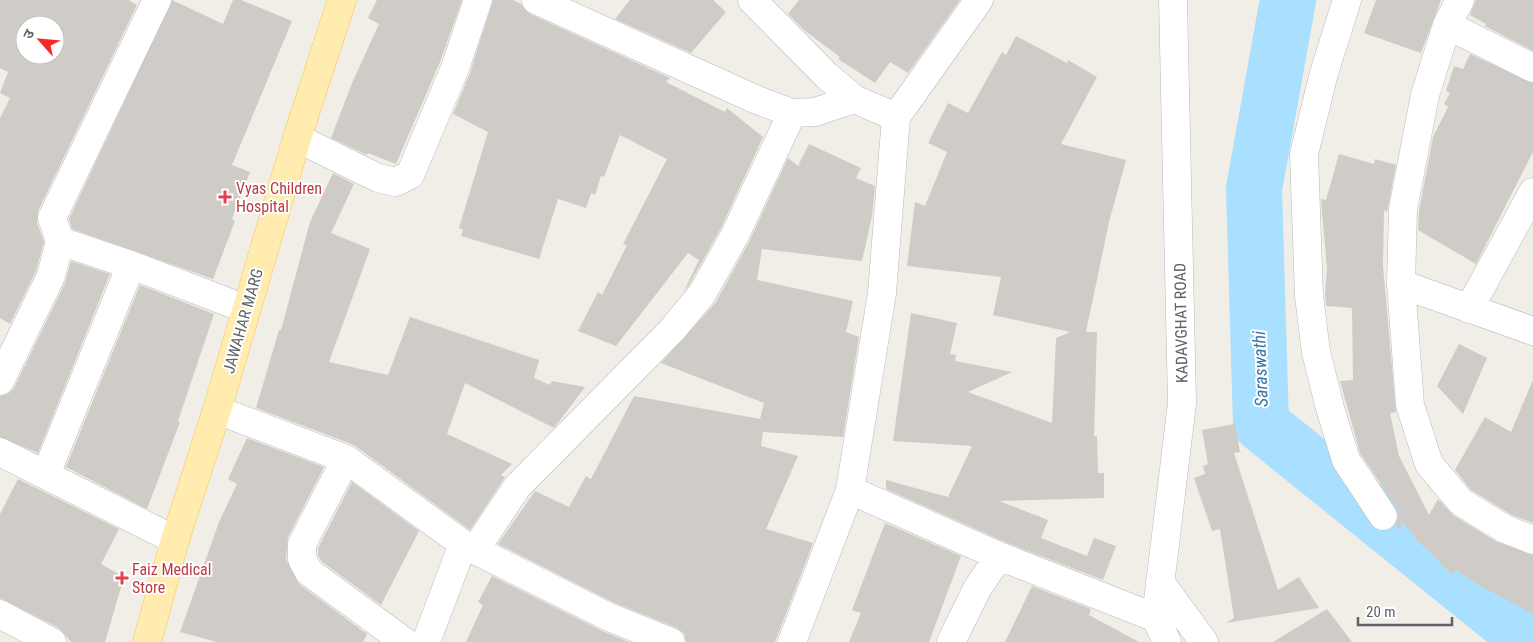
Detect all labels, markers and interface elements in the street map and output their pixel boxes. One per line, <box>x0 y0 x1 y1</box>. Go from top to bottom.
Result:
north arrow <box>15 15 65 65</box>
text: उ <box>19 26 38 41</box>
place label: Vyas Children Hospital <box>236 179 322 216</box>
marker: Vyas Children Hospital <box>218 190 232 204</box>
street label: KADAVGHAT ROAD <box>1170 263 1192 383</box>
street label: JAWAHAR MARG <box>219 266 267 376</box>
water label: Saraswathi <box>1248 330 1272 407</box>
place label: Faiz Medical Store <box>132 560 211 597</box>
marker: Faiz Medical Store <box>116 572 128 584</box>
scale bar <box>1358 594 1452 626</box>
text: 20 m <box>1366 603 1396 621</box>

